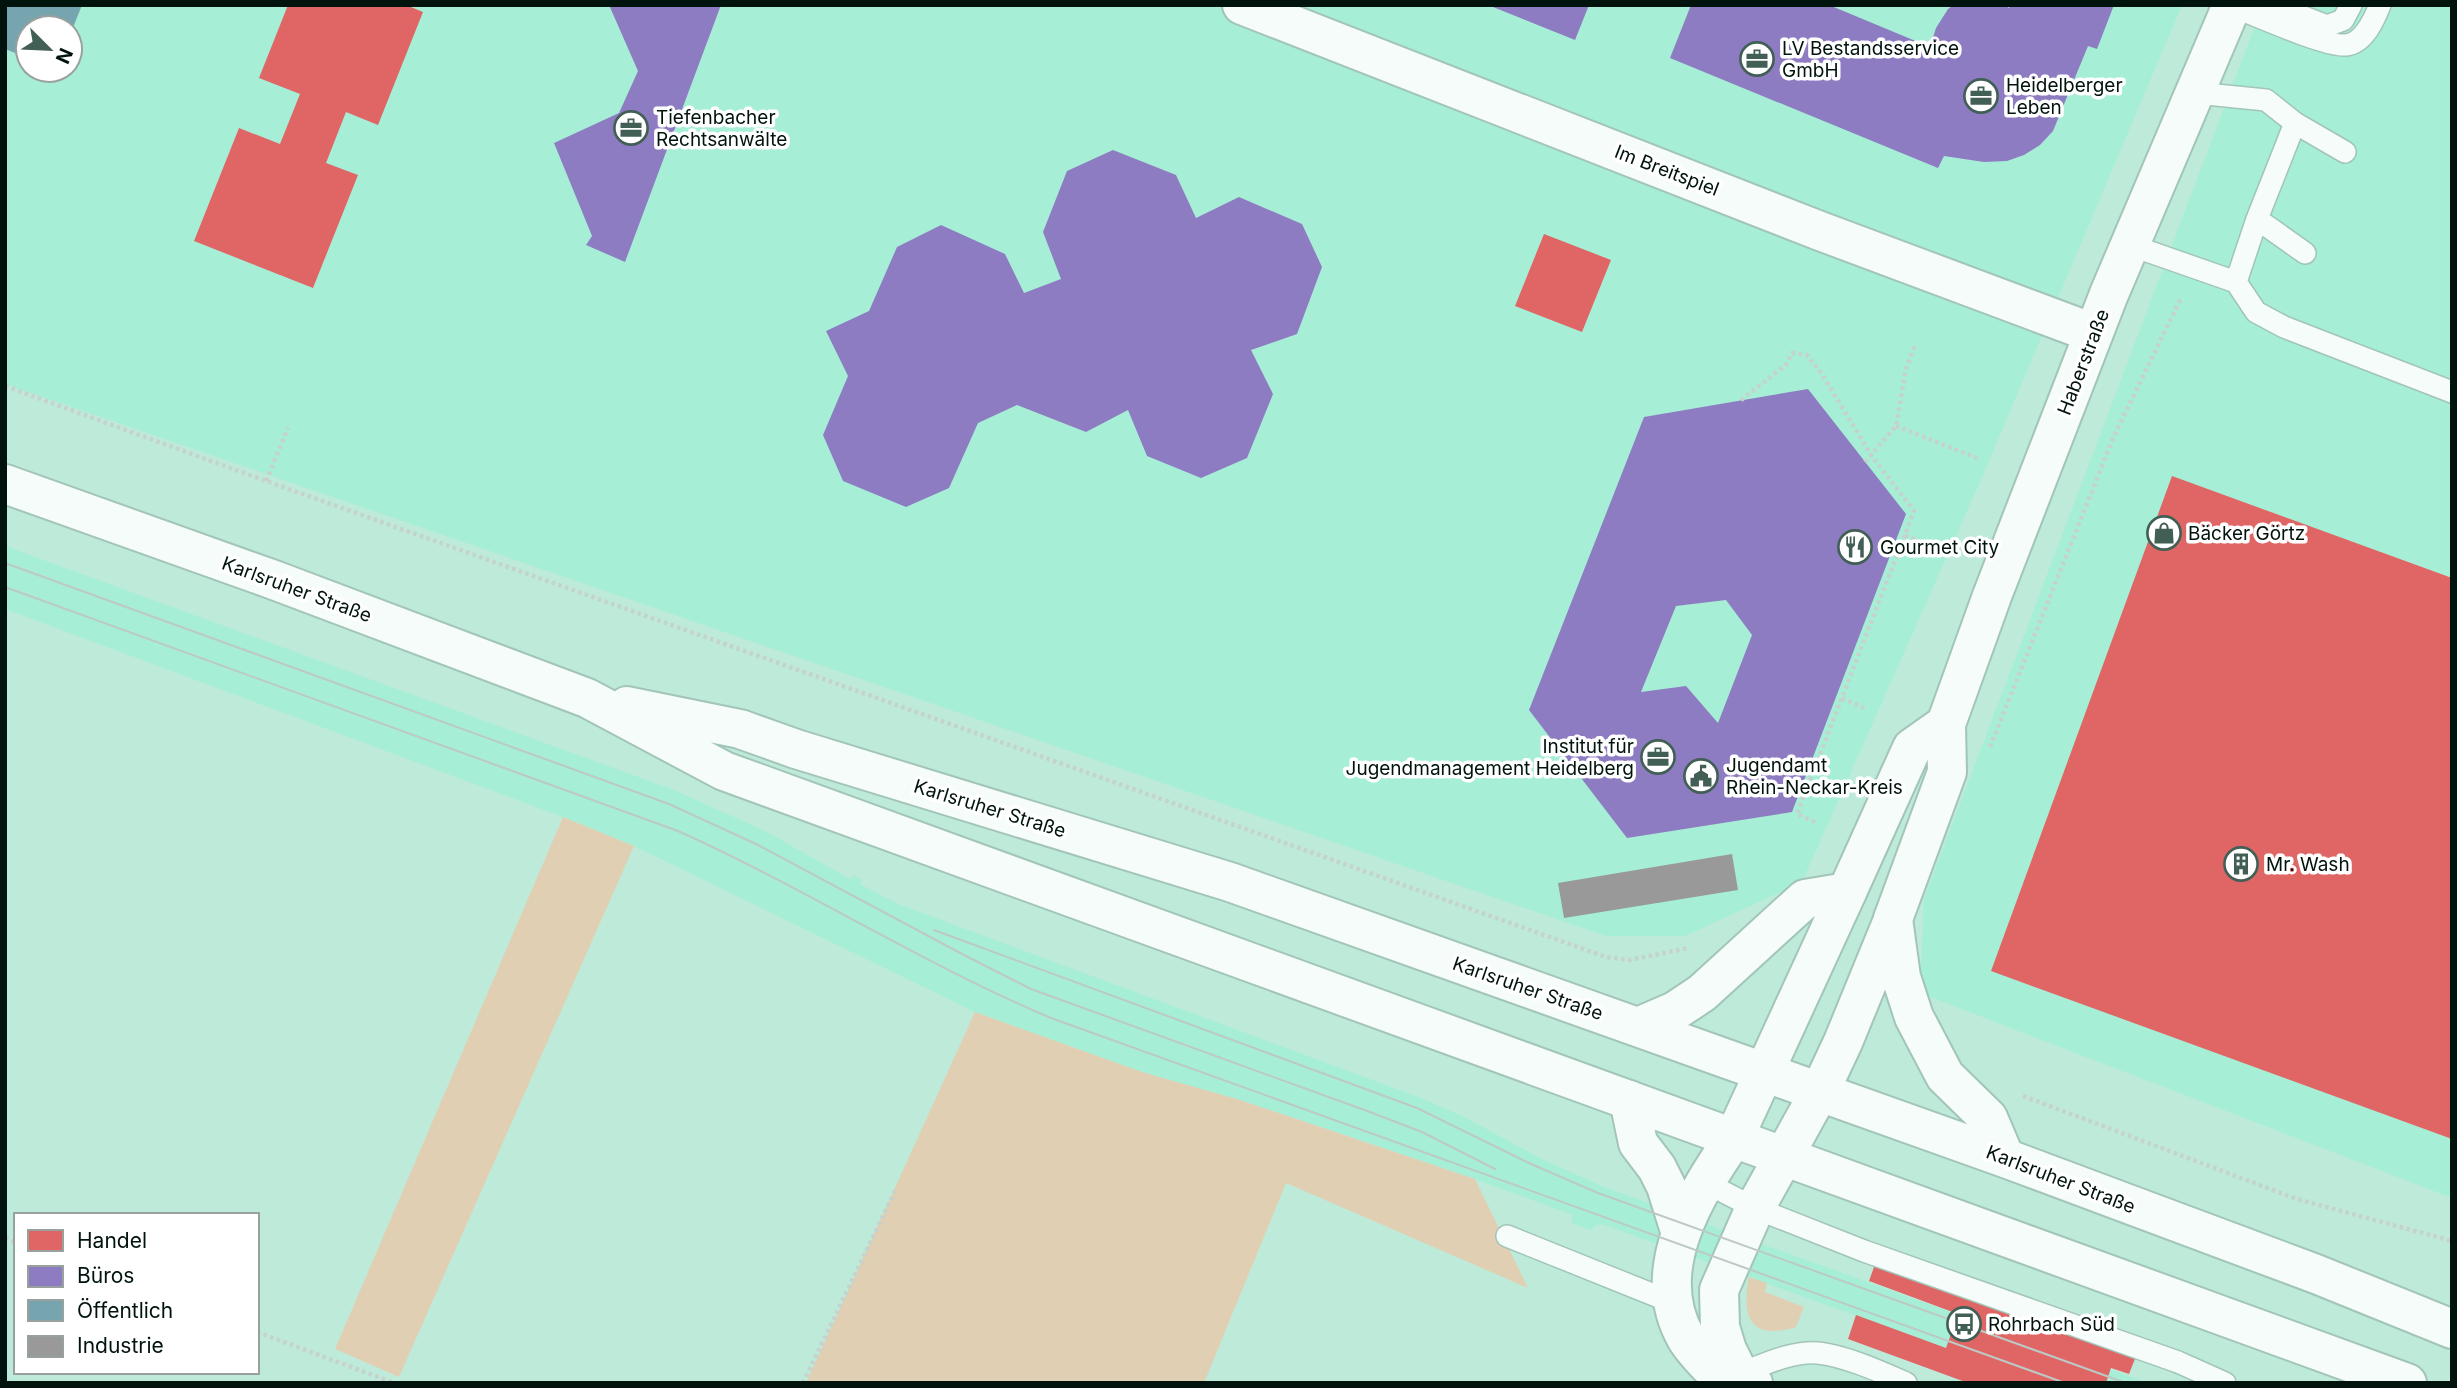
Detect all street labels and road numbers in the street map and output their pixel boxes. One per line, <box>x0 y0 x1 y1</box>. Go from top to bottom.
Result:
street label: Im Breitspiel <box>1611 140 1722 201</box>
street label: Haberstraße <box>2053 306 2114 418</box>
street label: Karlsruher Straße <box>219 552 375 627</box>
street label: Karlsruher Straße <box>911 774 1069 843</box>
street label: Karlsruher Straße <box>1450 952 1606 1025</box>
street label: Karlsruher Straße <box>1983 1140 2139 1218</box>

